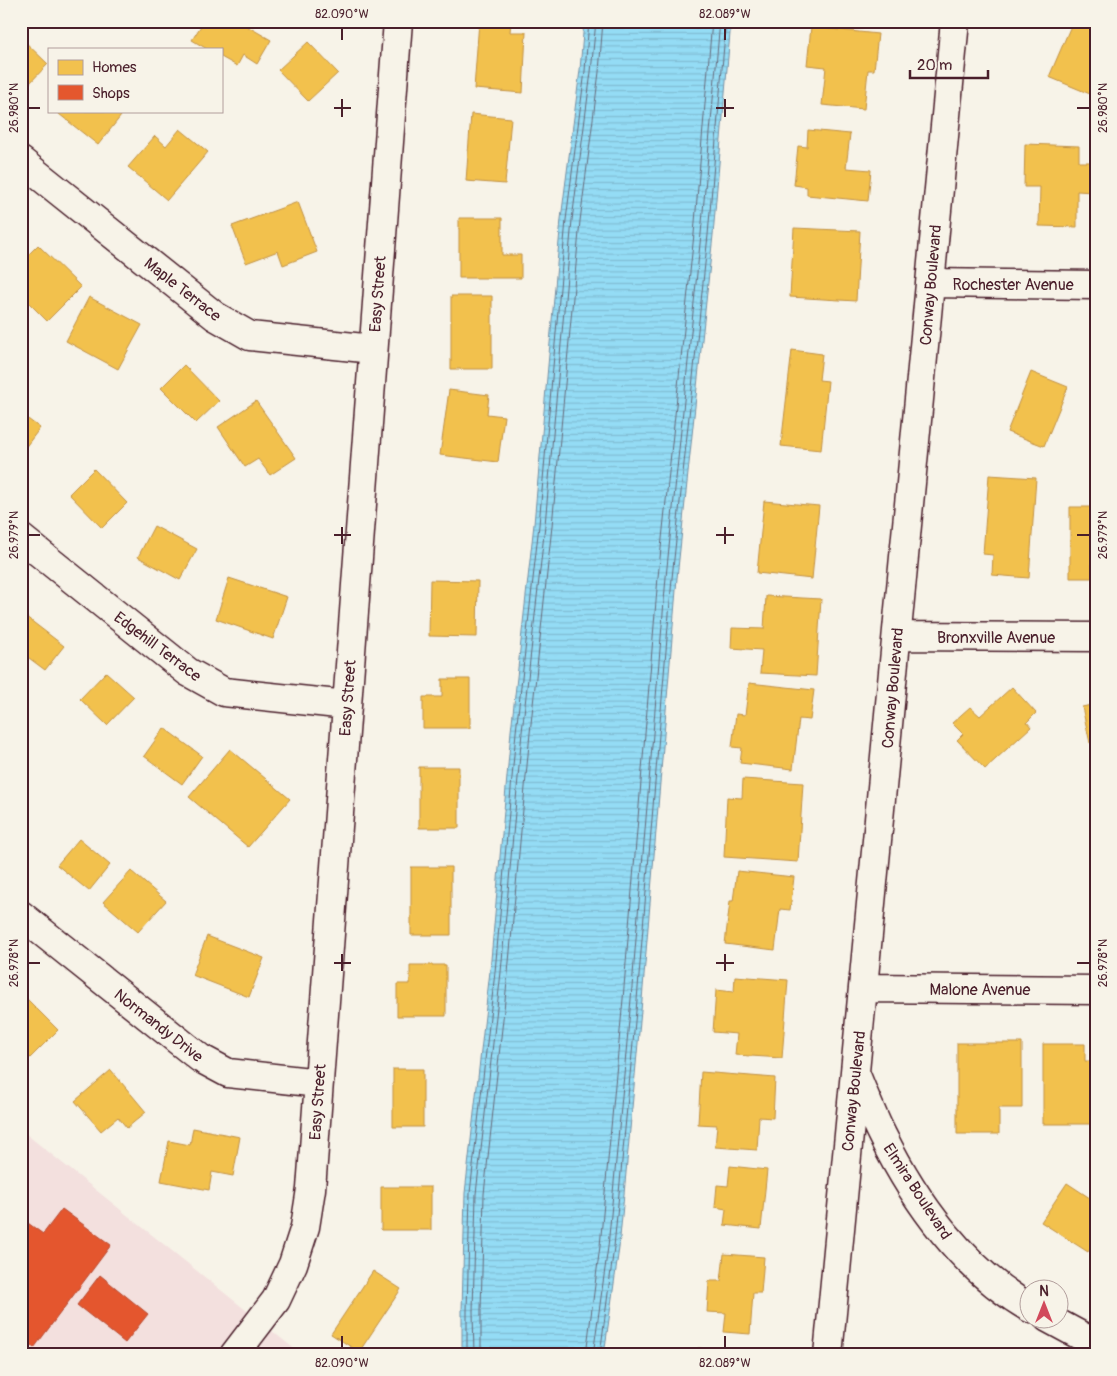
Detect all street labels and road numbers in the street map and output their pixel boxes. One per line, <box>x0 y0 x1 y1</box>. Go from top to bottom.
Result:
street label: Conway Boulevard <box>916 224 946 346</box>
street label: Maple Terrace <box>140 253 225 326</box>
street label: Easy Street <box>365 255 391 333</box>
street label: Rochester Avenue <box>952 275 1074 295</box>
street label: Edgehill Terrace <box>110 607 205 686</box>
street label: Conway Boulevard <box>878 627 908 749</box>
street label: Bronxville Avenue <box>937 628 1055 648</box>
street label: Easy Street <box>335 659 361 737</box>
street label: Malone Avenue <box>930 980 1031 1000</box>
street label: Normandy Drive <box>110 985 207 1067</box>
street label: Conway Boulevard <box>838 1030 870 1152</box>
street label: Easy Street <box>305 1063 331 1141</box>
street label: Elmira Boulevard <box>879 1140 956 1244</box>

